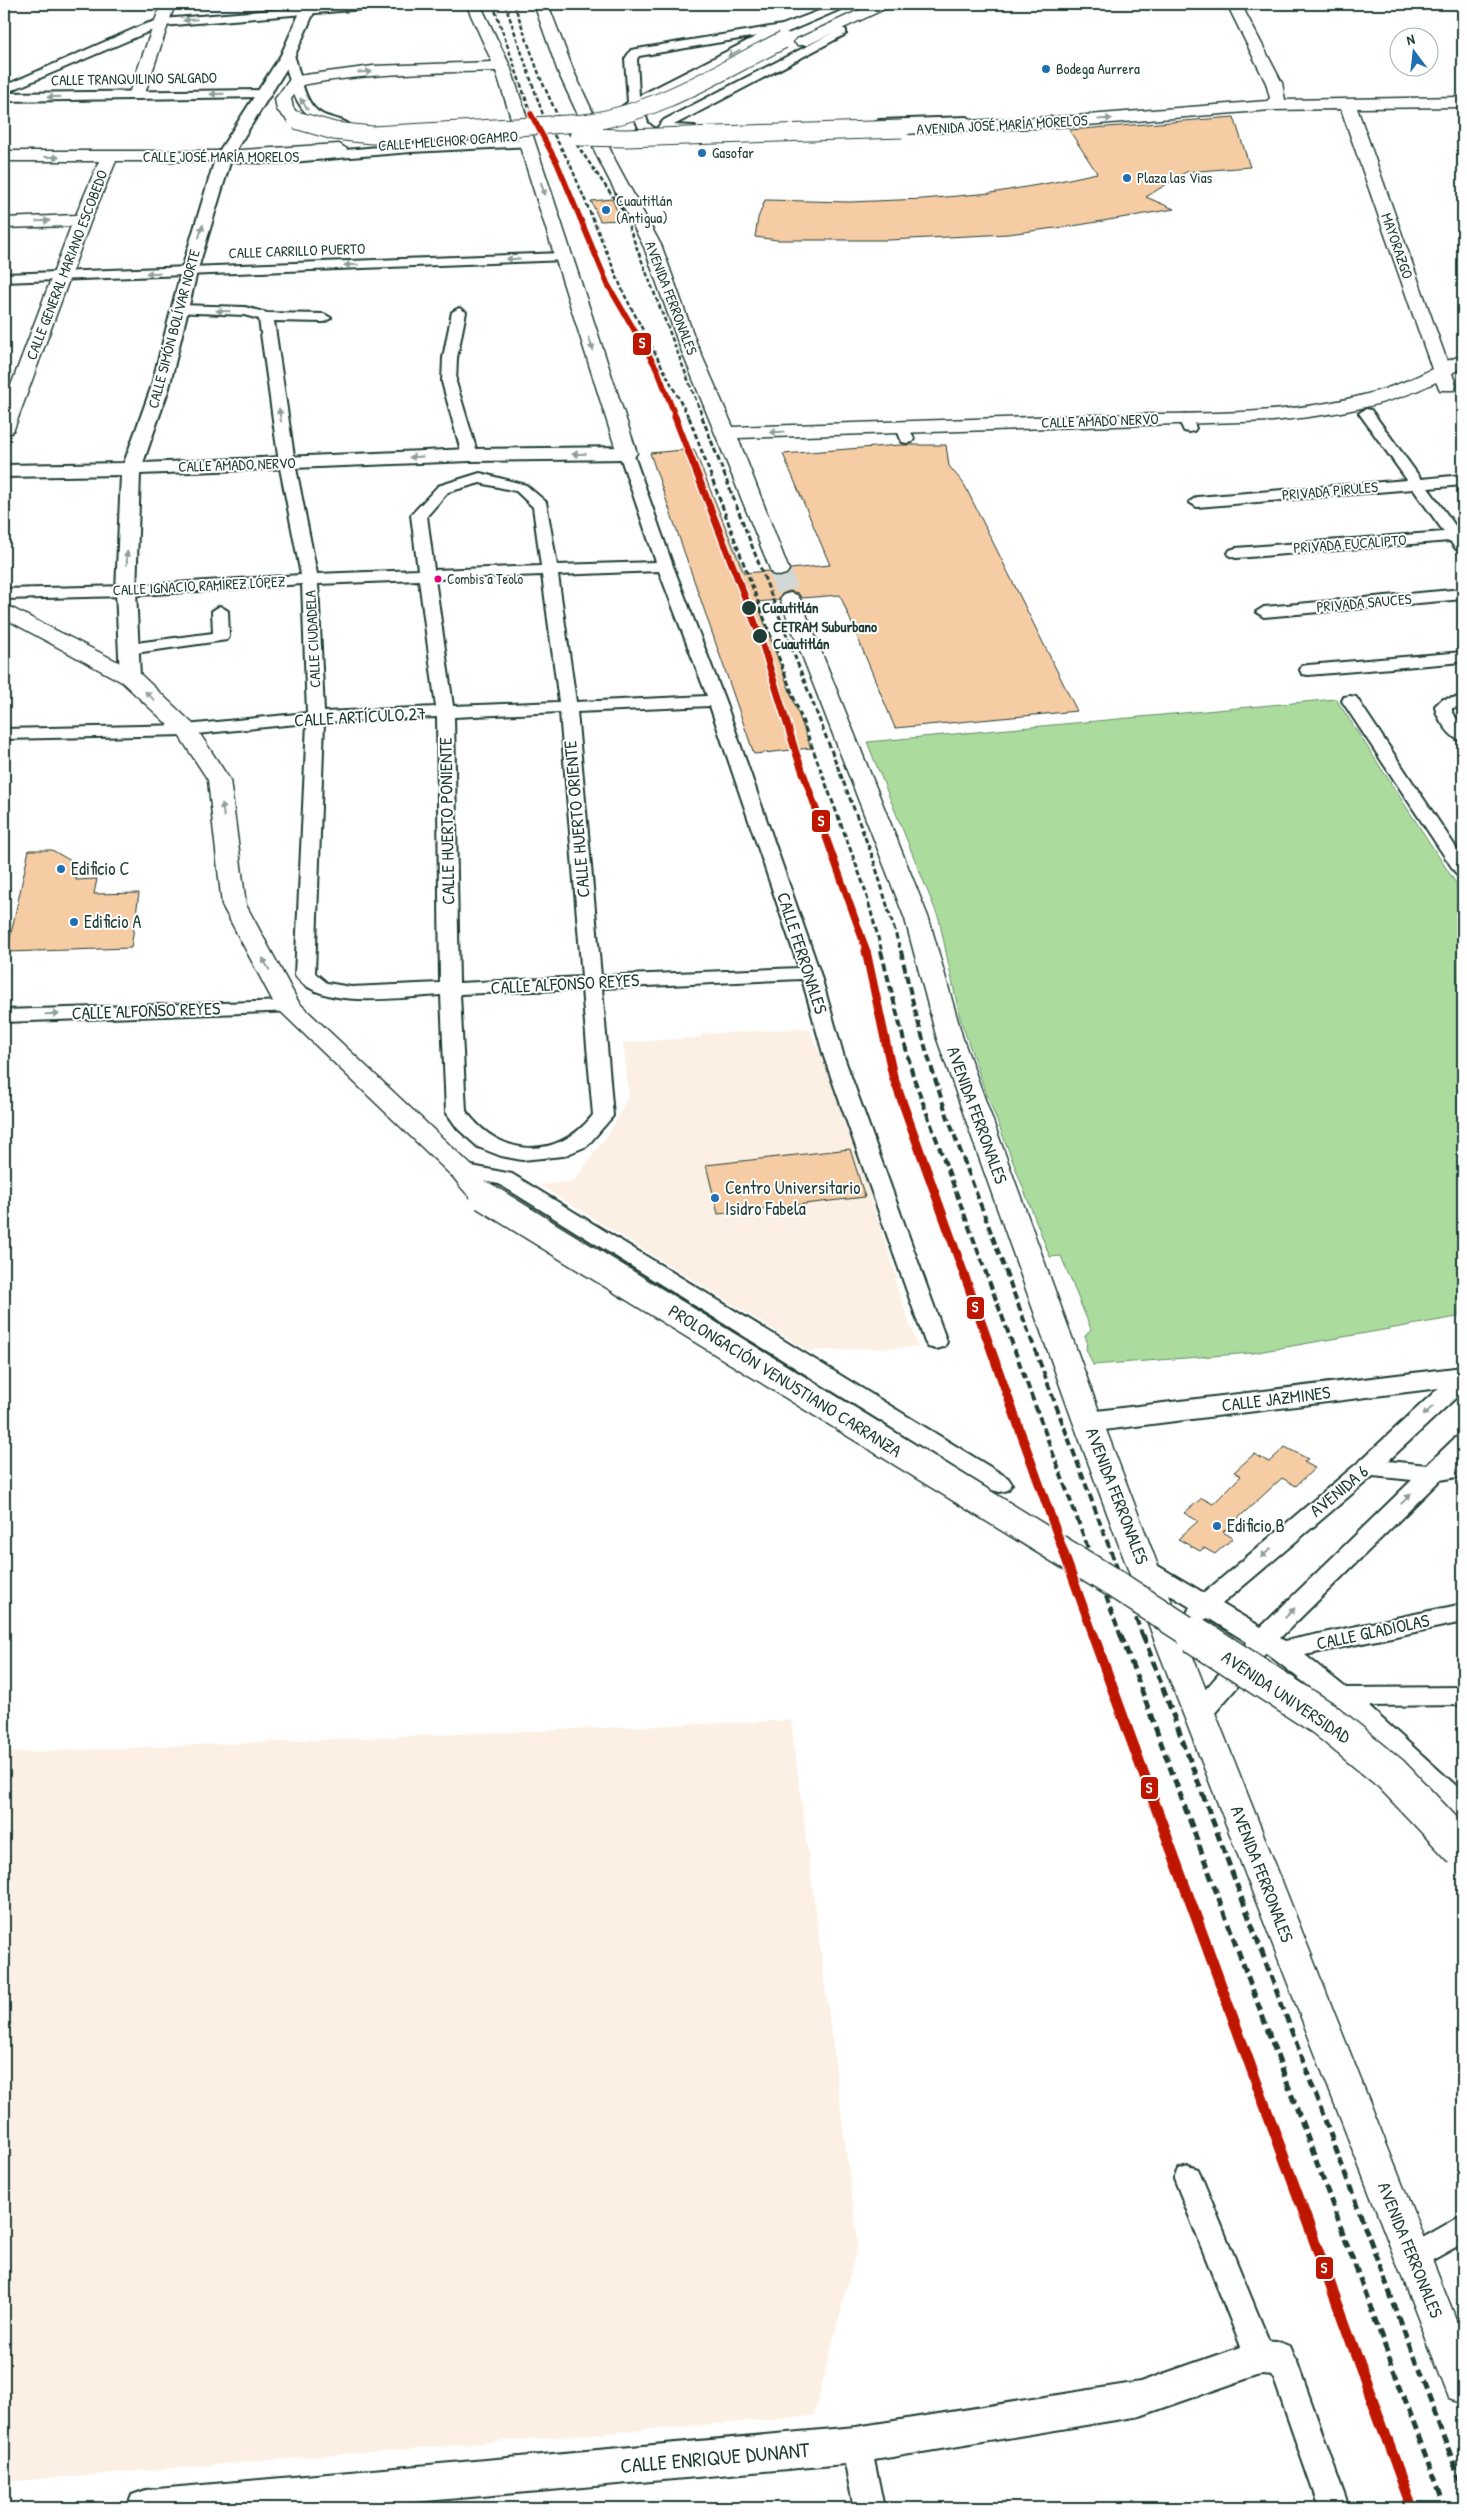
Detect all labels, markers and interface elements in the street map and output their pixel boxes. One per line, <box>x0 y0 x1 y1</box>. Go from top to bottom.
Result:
one-way arrow <box>181 17 197 25</box>
north arrow <box>1390 28 1440 78</box>
text: N <box>1404 29 1417 49</box>
one-way arrow <box>726 49 741 57</box>
place label: Bodega Aurrera <box>1056 58 1140 79</box>
marker: Bodega Aurrera <box>1040 63 1052 75</box>
street label: CALLE TRANQUILINO SALGADO <box>51 67 217 90</box>
one-way arrow <box>358 68 374 76</box>
one-way arrow <box>208 91 224 99</box>
one-way arrow <box>46 93 62 101</box>
one-way arrow <box>299 97 309 111</box>
street label: AVENIDA JOSÉ MARÍA MORELOS <box>916 110 1088 139</box>
one-way arrow <box>1098 115 1114 123</box>
street label: CALLE MELCHOR OCAMPO <box>377 125 519 156</box>
place label: Gasofar <box>712 142 754 163</box>
street label: CALLE JOSÉ MARÍA MORELOS <box>143 146 299 167</box>
marker: Gasofar <box>696 147 708 159</box>
one-way arrow <box>45 153 61 161</box>
street label: CALLE GENERAL MARIANO ESCOBEDO <box>21 167 113 363</box>
place label: Plaza las Vias <box>1137 167 1213 188</box>
marker: Plaza las Vias <box>1121 172 1133 184</box>
one-way arrow <box>540 182 547 197</box>
place label: Cuautitlán (Antigua) <box>616 190 673 228</box>
marker: Cuautitlán (Antigua) <box>600 204 612 216</box>
street label: MAYORAZGO <box>1376 210 1419 282</box>
one-way arrow <box>35 217 51 225</box>
one-way arrow <box>198 223 206 238</box>
street label: CALLE CARRILLO PUERTO <box>228 238 366 263</box>
street label: AVENIDA FERRONALES <box>641 239 701 357</box>
street label: CALLE SIMÓN BOLÍVAR NORTE <box>142 247 205 411</box>
one-way arrow <box>505 255 521 263</box>
one-way arrow <box>342 262 358 270</box>
one-way arrow <box>145 269 161 277</box>
one-way arrow <box>215 306 231 314</box>
line badge: S <box>632 332 652 356</box>
one-way arrow <box>588 337 595 352</box>
one-way arrow <box>275 407 283 423</box>
street label: CALLE AMADO NERVO <box>1041 408 1159 433</box>
one-way arrow <box>769 428 785 436</box>
one-way arrow <box>570 450 586 458</box>
street label: CALLE AMADO NERVO <box>178 452 296 477</box>
one-way arrow <box>408 454 424 462</box>
street label: PRIVADA PIRULES <box>1281 476 1379 505</box>
street label: PRIVADA EUCALIPTO <box>1293 529 1407 558</box>
one-way arrow <box>124 550 132 566</box>
place label: Combis a Teolo <box>447 569 524 588</box>
street label: CALLE IGNACIO RAMÍREZ LÓPEZ <box>112 570 286 601</box>
marker: Combis a Teolo <box>433 574 443 584</box>
street label: PRIVADA SAUCES <box>1316 588 1412 617</box>
street label: CALLE CIUDADELA <box>299 589 326 688</box>
place label: Cuautitlán <box>762 597 819 618</box>
marker: Cuautitlán <box>740 599 758 617</box>
place label: CETRAM Suburbano Cuautitlán <box>773 616 877 654</box>
marker: CETRAM Suburbano Cuautitlán <box>751 627 769 645</box>
one-way arrow <box>145 690 157 702</box>
street label: CALLE ARTÍCULO 27 <box>294 701 426 732</box>
street label: CALLE HUERTO PONIENTE <box>433 737 460 905</box>
street label: CALLE HUERTO ORIENTE <box>557 739 596 899</box>
one-way arrow <box>219 802 227 818</box>
line badge: S <box>811 809 831 833</box>
text: S <box>818 811 825 830</box>
place label: Edificio C <box>71 856 130 881</box>
marker: Edificio C <box>55 863 67 875</box>
street label: CALLE FERRONALES <box>771 889 834 1017</box>
place label: Edificio A <box>84 909 142 934</box>
marker: Edificio A <box>68 916 80 928</box>
one-way arrow <box>262 956 270 971</box>
street label: CALLE ALFONSO REYES <box>490 967 640 1000</box>
street label: CALLE ALFONSO REYES <box>71 995 221 1026</box>
one-way arrow <box>45 1010 61 1018</box>
street label: AVENIDA FERRONALES <box>941 1043 1014 1187</box>
place label: Centro Universitario Isidro Fabela <box>725 1175 860 1221</box>
marker: Centro Universitario Isidro Fabela <box>709 1192 721 1204</box>
line badge: S <box>966 1296 985 1320</box>
text: S <box>972 1297 979 1316</box>
street label: PROLONGACIÓN VENUSTIANO CARRANZA <box>664 1298 907 1463</box>
street label: CALLE JAZMINES <box>1220 1379 1332 1418</box>
one-way arrow <box>1422 1405 1434 1417</box>
street label: AVENIDA FERRONALES <box>1080 1424 1155 1568</box>
street label: AVENIDA 6 <box>1304 1459 1373 1522</box>
one-way arrow <box>1400 1493 1412 1505</box>
place label: Edificio B <box>1227 1513 1285 1538</box>
marker: Edificio B <box>1211 1520 1223 1532</box>
one-way arrow <box>1261 1547 1273 1559</box>
one-way arrow <box>1284 1607 1296 1619</box>
street label: CALLE GLADIOLAS <box>1314 1607 1432 1656</box>
street label: AVENIDA UNIVERSIDAD <box>1217 1644 1356 1749</box>
line badge: S <box>1140 1776 1159 1800</box>
text: S <box>1146 1778 1153 1797</box>
street label: AVENIDA FERRONALES <box>1225 1802 1300 1946</box>
street label: AVENIDA FERRONALES <box>1372 2178 1449 2321</box>
line badge: S <box>1315 2256 1334 2280</box>
text: S <box>1321 2258 1328 2277</box>
street label: CALLE ENRIQUE DUNANT <box>619 2435 812 2480</box>

